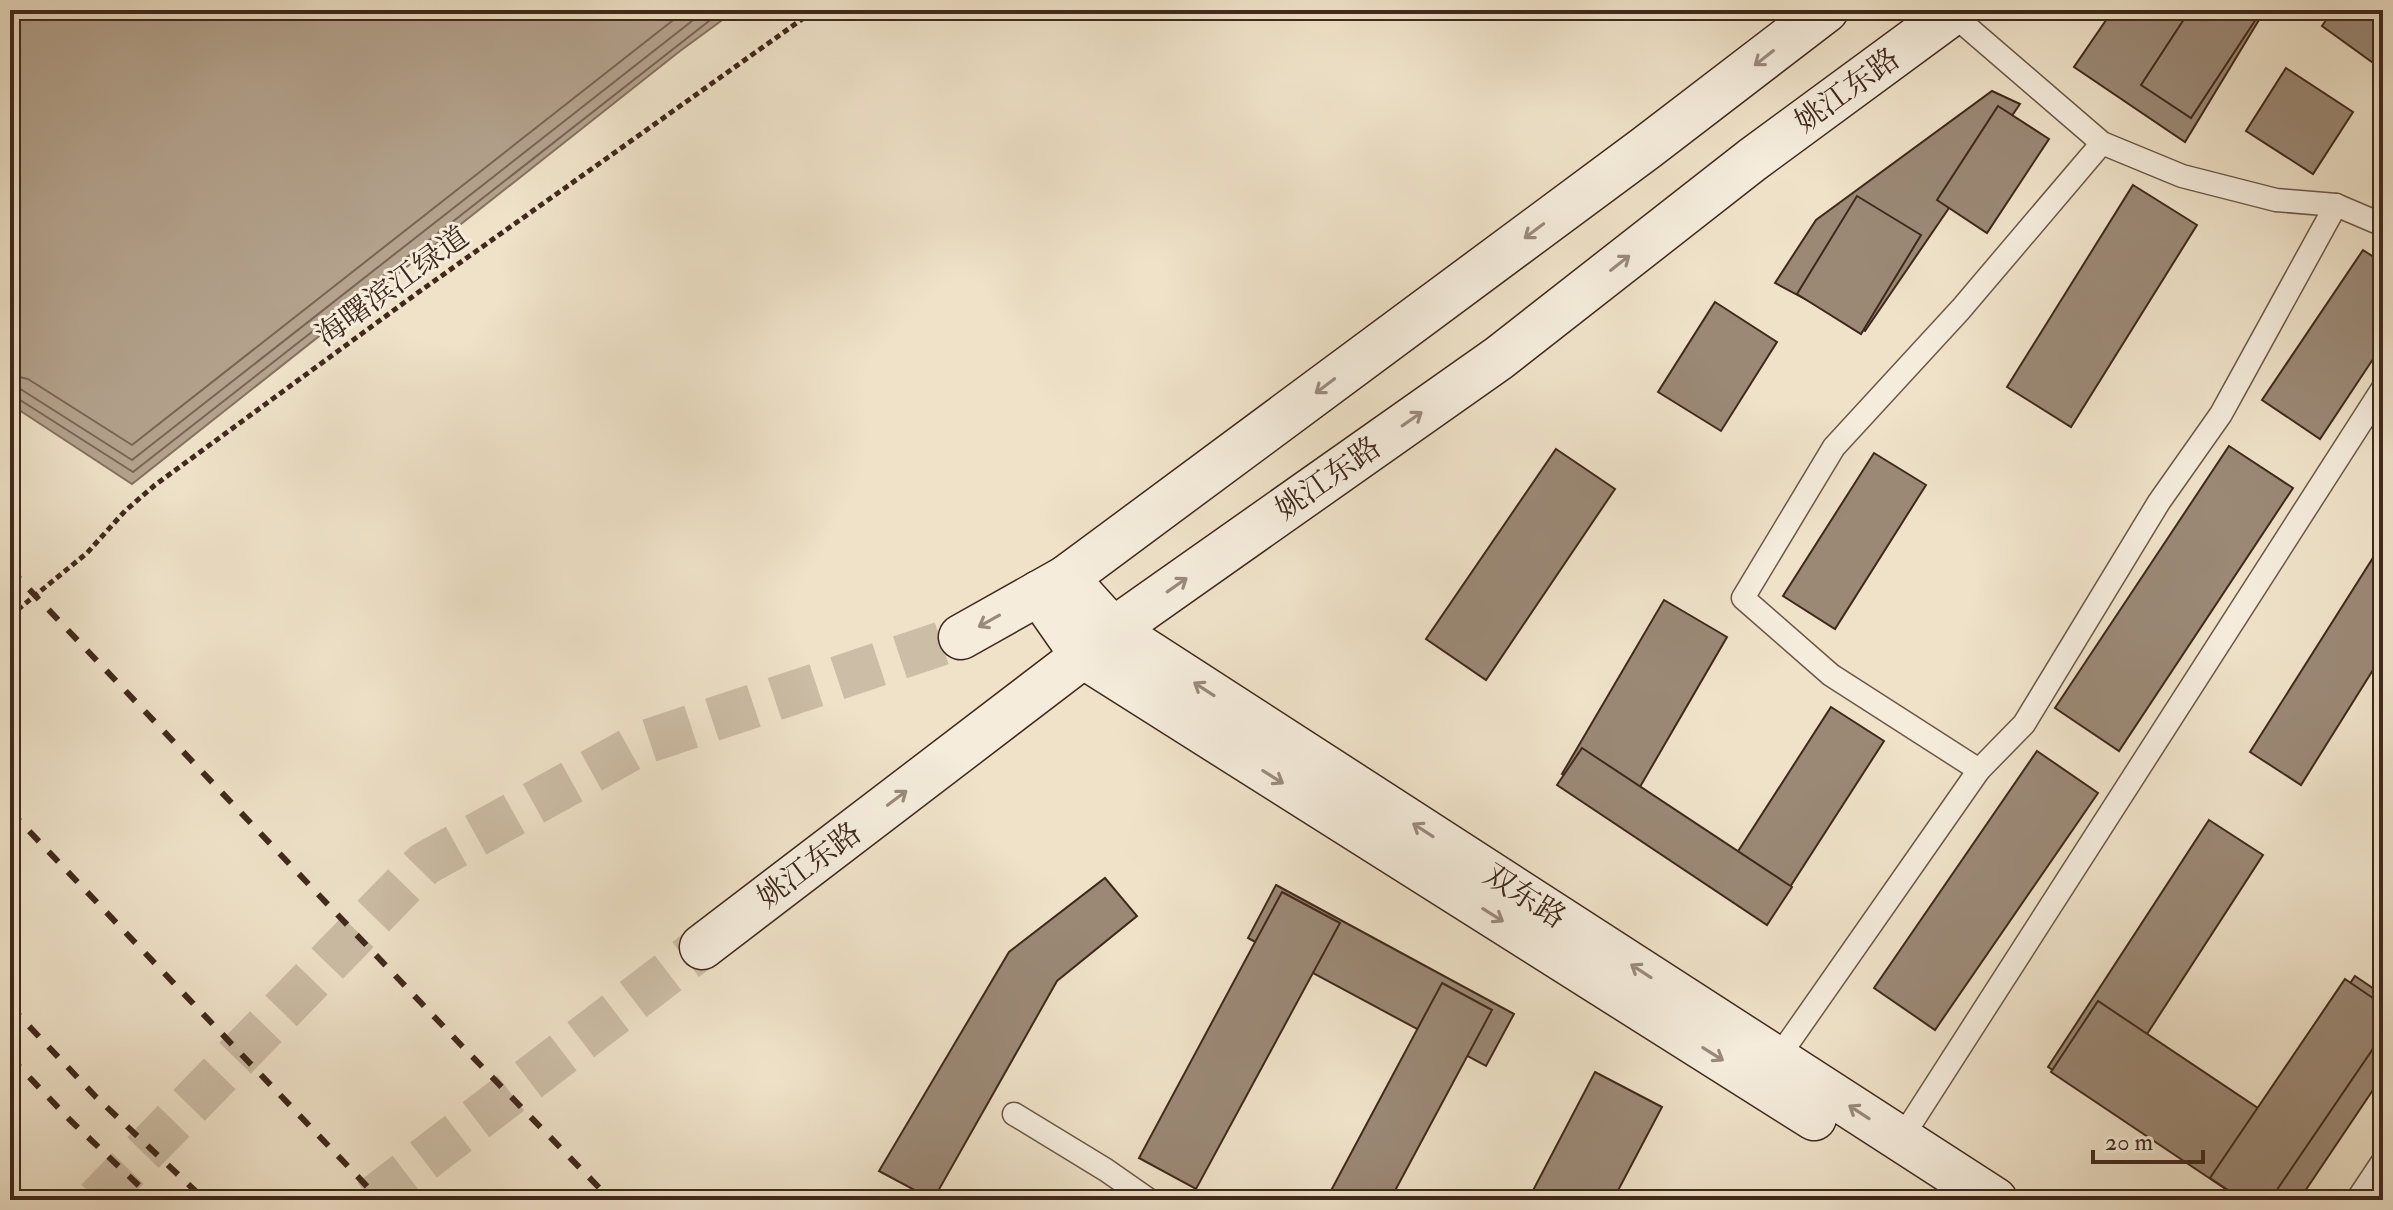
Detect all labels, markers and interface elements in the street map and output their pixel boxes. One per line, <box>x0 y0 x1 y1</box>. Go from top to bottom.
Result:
street label: 姚江东路 <box>1788 40 1907 141</box>
one-way arrow <box>1754 49 1775 66</box>
street label: 海曙滨江绿道 <box>309 219 476 354</box>
one-way arrow <box>1524 222 1545 239</box>
one-way arrow <box>1609 254 1630 271</box>
one-way arrow <box>1315 377 1336 394</box>
one-way arrow <box>1401 411 1422 428</box>
street label: 姚江东路 <box>1269 429 1388 528</box>
one-way arrow <box>1165 577 1187 593</box>
one-way arrow <box>978 613 1001 629</box>
one-way arrow <box>1193 680 1216 696</box>
one-way arrow <box>1261 769 1284 785</box>
one-way arrow <box>886 789 907 806</box>
street label: 姚江东路 <box>750 815 868 916</box>
one-way arrow <box>1412 821 1434 838</box>
street label: 双东路 <box>1477 856 1573 936</box>
one-way arrow <box>1481 908 1504 924</box>
one-way arrow <box>1630 962 1653 978</box>
one-way arrow <box>1701 1046 1723 1063</box>
one-way arrow <box>1849 1104 1871 1120</box>
scale bar <box>2093 1114 2203 1164</box>
text: 20 m <box>2105 1127 2154 1158</box>

